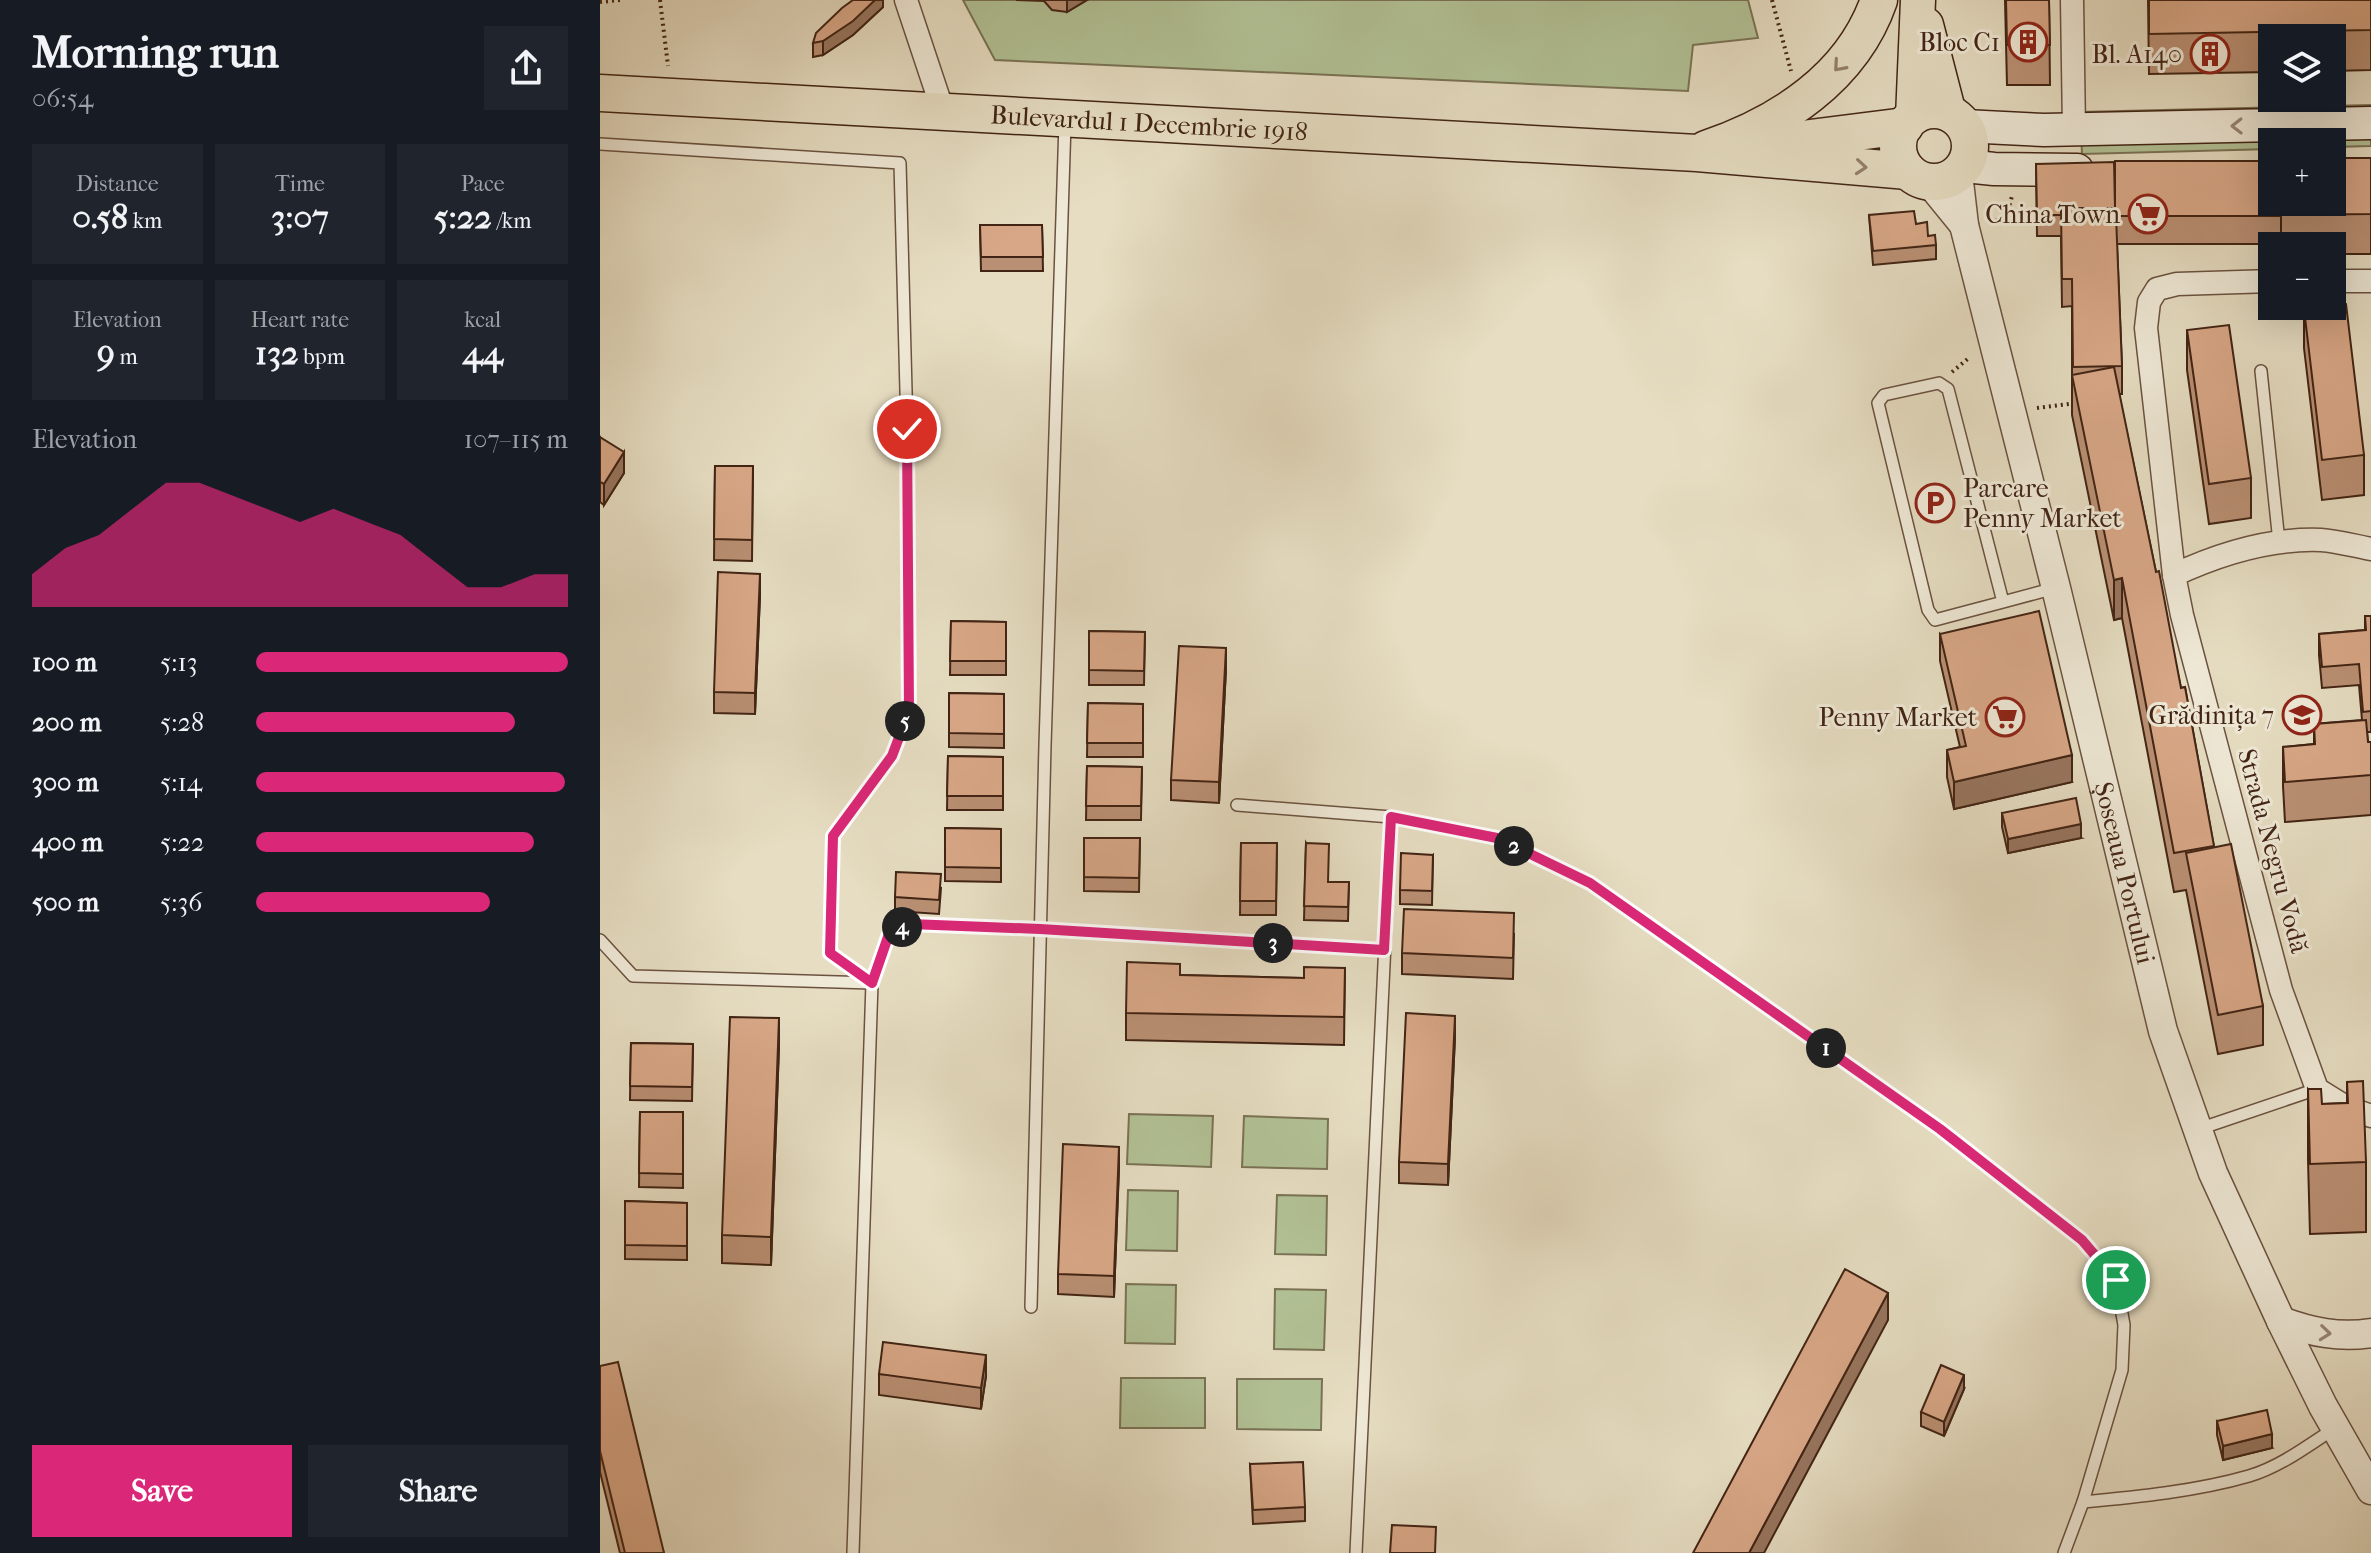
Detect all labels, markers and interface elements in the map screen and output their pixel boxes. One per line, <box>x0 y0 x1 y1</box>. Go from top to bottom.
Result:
building icon: Bloc C1 <box>2007 21 2049 63</box>
map controls <box>2258 24 2346 320</box>
button: layers <box>2258 24 2346 112</box>
button: share <box>484 26 568 110</box>
text: Morning run <box>32 27 279 78</box>
place label: Bloc C1 <box>1919 27 2000 58</box>
building icon: Bl. A140 <box>2189 33 2231 75</box>
place label: Bl. A140 <box>2091 39 2182 70</box>
one-way arrow <box>1834 57 1849 72</box>
text: 06:54 <box>32 83 93 114</box>
street label: Bulevardul 1 Decembrie 1918 <box>990 99 1309 147</box>
one-way arrow <box>2230 117 2243 134</box>
button: + <box>2258 128 2346 216</box>
one-way arrow <box>1855 158 1868 175</box>
text: Distance <box>76 171 159 197</box>
text: Time <box>275 171 325 197</box>
text: Pace <box>461 171 505 197</box>
supermarket icon: China Town <box>2127 193 2169 235</box>
text: 0.58 <box>72 197 128 237</box>
text: 3:07 <box>271 197 329 237</box>
text: 5:22 <box>434 197 492 237</box>
place label: China Town <box>1985 199 2120 230</box>
text: km <box>128 208 162 234</box>
text: /km <box>492 208 531 234</box>
button: − <box>2258 232 2346 320</box>
text: Elevation <box>73 307 162 333</box>
text: Heart rate <box>251 307 349 333</box>
text: kcal <box>464 307 501 333</box>
text: 9 <box>97 333 115 373</box>
text: 132 <box>255 333 299 373</box>
text: 44 <box>463 333 503 373</box>
text: m <box>115 344 138 370</box>
text: bpm <box>299 344 345 370</box>
pin <box>873 395 941 463</box>
icon: check <box>885 407 929 451</box>
text: Elevation <box>32 424 137 455</box>
text: 107–115 m <box>464 424 568 455</box>
place label: Parcare Penny Market <box>1963 473 2122 534</box>
parking icon: Parcare Penny Market <box>1914 482 1956 524</box>
text: 100 m <box>32 647 97 678</box>
text: 5:13 <box>160 647 197 678</box>
school or university icon: Grădinița 7 <box>2281 694 2323 736</box>
supermarket icon: Penny Market <box>1984 696 2026 738</box>
place label: Grădinița 7 <box>2148 700 2274 731</box>
pin: 5 <box>885 701 925 741</box>
place label: Penny Market <box>1818 702 1978 733</box>
text: 200 m <box>32 707 101 738</box>
text: 5:28 <box>160 707 204 738</box>
text: 5 <box>900 708 910 734</box>
street label: Strada Negru Vodă <box>2231 746 2315 957</box>
text: 300 m <box>32 767 99 798</box>
text: 5:14 <box>160 767 202 798</box>
street label: Șoseaua Portului <box>2088 779 2162 967</box>
pin: 2 <box>1494 826 1534 866</box>
text: 400 m <box>32 827 103 858</box>
text: 5:22 <box>160 827 204 858</box>
text: 2 <box>1508 833 1520 859</box>
text: 500 m <box>32 887 99 918</box>
text: 5:36 <box>160 887 202 918</box>
pin: 4 <box>882 907 922 947</box>
text: 4 <box>896 914 909 940</box>
pin: 3 <box>1253 923 1293 963</box>
text: 3 <box>1268 930 1278 956</box>
pin: 1 <box>1806 1028 1846 1068</box>
text: 1 <box>1822 1035 1830 1061</box>
pin <box>2082 1246 2150 1314</box>
icon: arrive <box>2094 1258 2138 1302</box>
one-way arrow <box>2319 1324 2332 1341</box>
button: Save <box>32 1445 292 1537</box>
button: Share <box>308 1445 568 1537</box>

